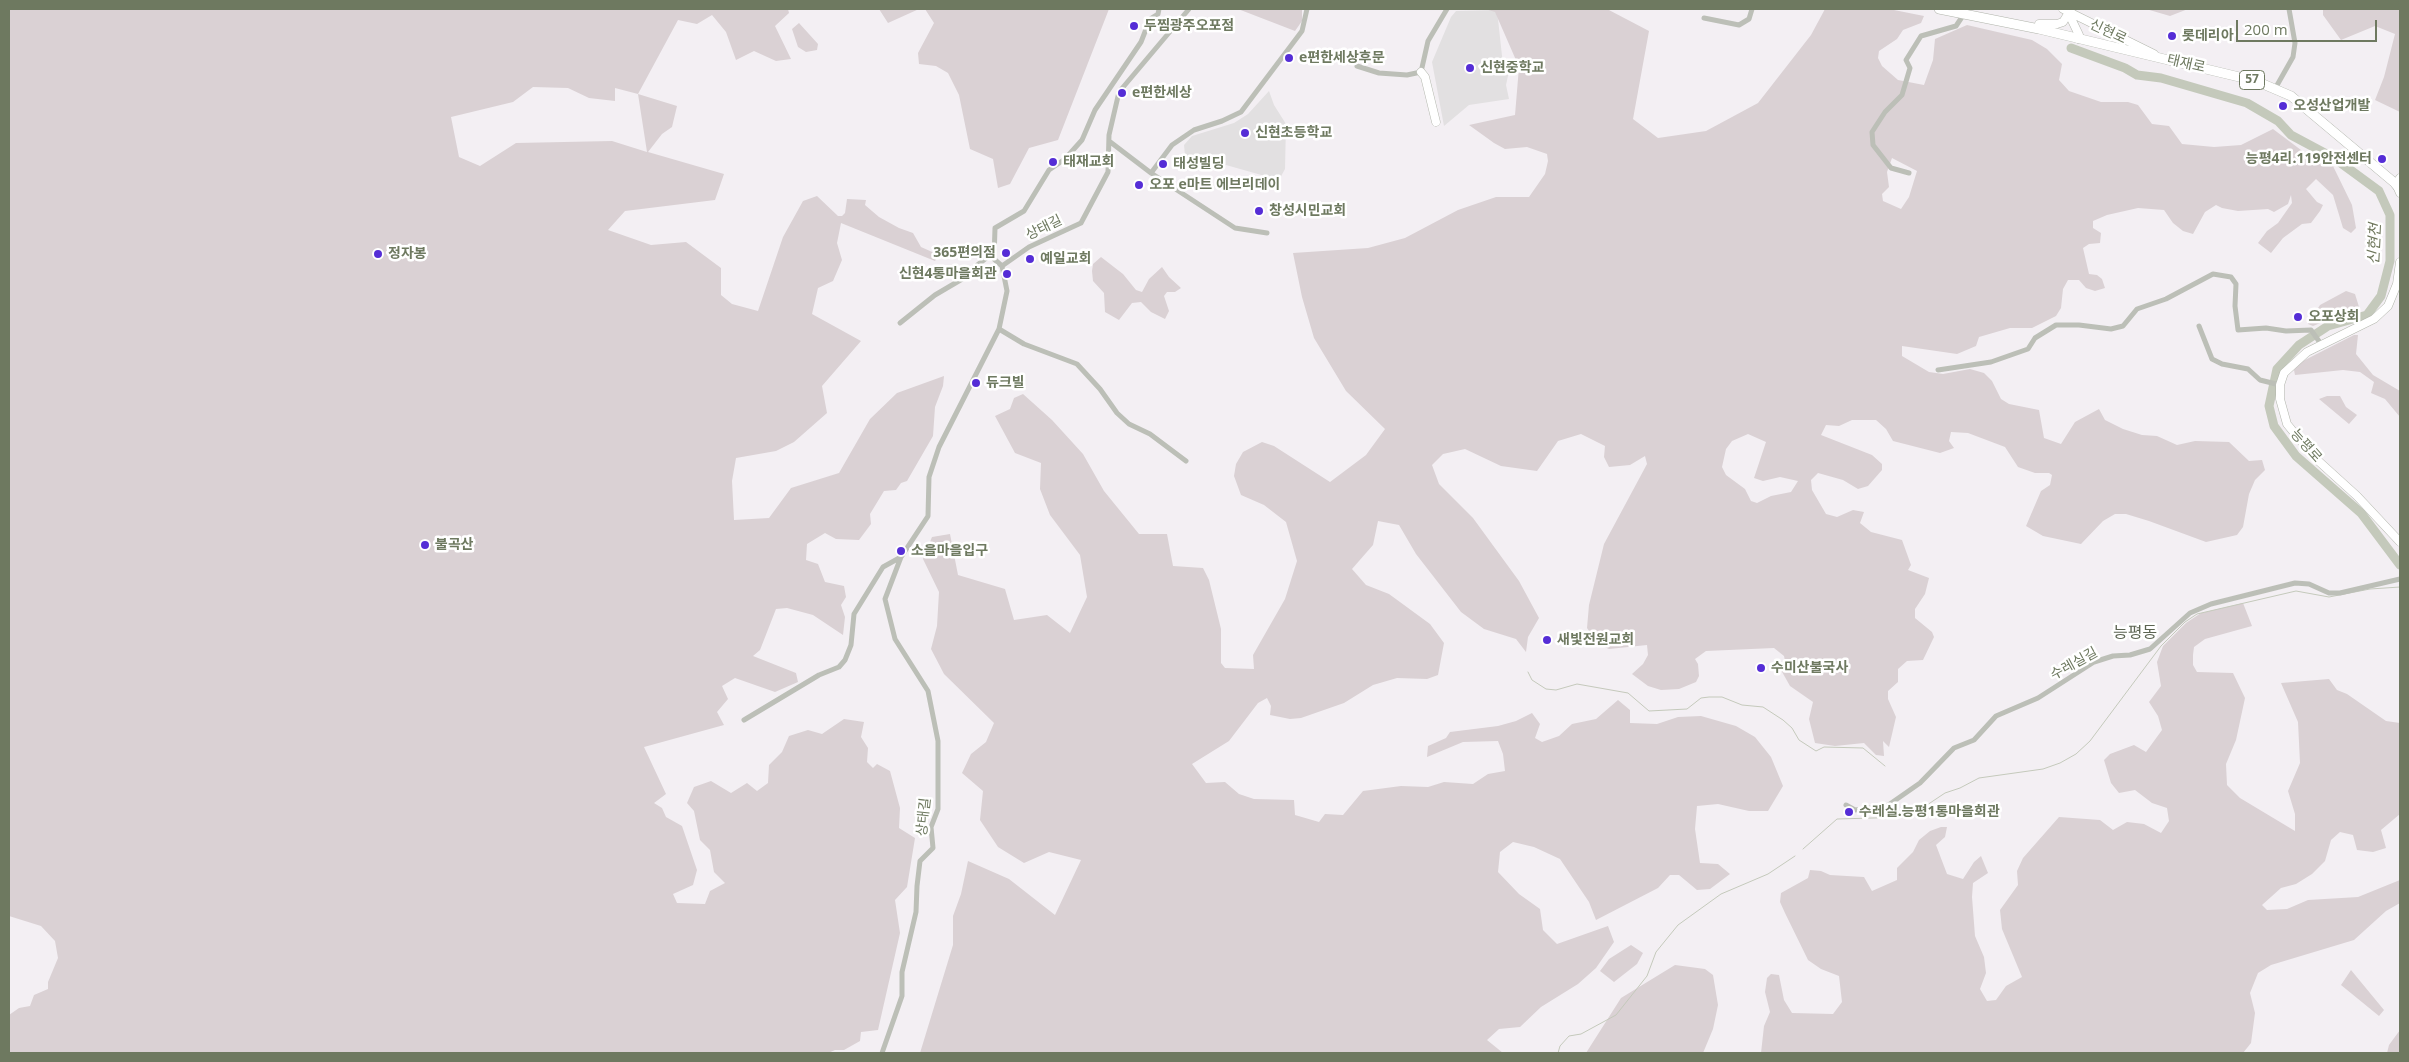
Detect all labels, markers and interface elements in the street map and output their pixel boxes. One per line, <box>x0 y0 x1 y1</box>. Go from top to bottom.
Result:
scale bar <box>2239 10 2380 42</box>
street label: 신현로 <box>2087 16 2129 48</box>
place label: 두찜광주오포점 <box>1144 18 1234 34</box>
text: 200 m <box>2244 19 2288 39</box>
marker: 두찜광주오포점 <box>1128 20 1140 32</box>
place label: 롯데리아 <box>2182 28 2234 44</box>
marker: 롯데리아 <box>2166 30 2178 42</box>
place label: e편한세상후문 <box>1299 50 1385 66</box>
street label: 태재로 <box>2165 51 2207 77</box>
marker: e편한세상후문 <box>1283 52 1295 64</box>
place label: 신현중학교 <box>1480 60 1544 76</box>
marker: 신현중학교 <box>1464 62 1476 74</box>
road number: 57 <box>2240 70 2264 90</box>
place label: e편한세상 <box>1132 85 1192 101</box>
marker: e편한세상 <box>1116 87 1128 99</box>
place label: 오성산업개발 <box>2293 98 2370 114</box>
marker: 오성산업개발 <box>2277 100 2289 112</box>
place label: 신현초등학교 <box>1255 125 1332 141</box>
marker: 신현초등학교 <box>1239 127 1251 139</box>
place label: 능평4리.119안전센터 <box>2246 151 2372 167</box>
marker: 능평4리.119안전센터 <box>2376 153 2388 165</box>
place label: 태재교회 <box>1063 154 1115 170</box>
marker: 태재교회 <box>1047 156 1059 168</box>
place label: 태성빌딩 <box>1173 156 1225 172</box>
marker: 태성빌딩 <box>1157 158 1169 170</box>
place label: 오포 e마트 에브리데이 <box>1149 177 1280 193</box>
marker: 오포 e마트 에브리데이 <box>1133 179 1145 191</box>
place label: 창성시민교회 <box>1269 203 1346 219</box>
marker: 창성시민교회 <box>1253 205 1265 217</box>
street label: 상태길 <box>1023 212 1065 244</box>
water label: 신현천 <box>2365 223 2385 265</box>
place label: 365편의점 <box>933 245 996 261</box>
place label: 정자봉 <box>388 246 427 262</box>
marker: 365편의점 <box>1000 247 1012 259</box>
marker: 정자봉 <box>372 248 384 260</box>
place label: 예일교회 <box>1040 251 1092 267</box>
marker: 예일교회 <box>1024 253 1036 265</box>
place label: 신현4통마을회관 <box>899 266 997 282</box>
marker: 신현4통마을회관 <box>1001 268 1013 280</box>
place label: 오포상회 <box>2308 309 2360 325</box>
marker: 오포상회 <box>2292 311 2304 323</box>
place label: 듀크빌 <box>986 375 1025 391</box>
marker: 듀크빌 <box>970 377 982 389</box>
street label: 능평로 <box>2287 426 2325 466</box>
place label: 불곡산 <box>435 537 474 553</box>
marker: 불곡산 <box>419 539 431 551</box>
place label: 소을마을입구 <box>911 543 988 559</box>
marker: 소을마을입구 <box>895 545 907 557</box>
district label: 능평동 <box>2113 623 2157 643</box>
place label: 새빛전원교회 <box>1557 632 1634 648</box>
marker: 새빛전원교회 <box>1541 634 1553 646</box>
street label: 수레실길 <box>2047 644 2101 684</box>
place label: 수미산불국사 <box>1771 660 1848 676</box>
marker: 수미산불국사 <box>1755 662 1767 674</box>
street label: 상태길 <box>914 797 934 837</box>
place label: 수레실.능평1통마을회관 <box>1859 804 2000 820</box>
marker: 수레실.능평1통마을회관 <box>1843 806 1855 818</box>

